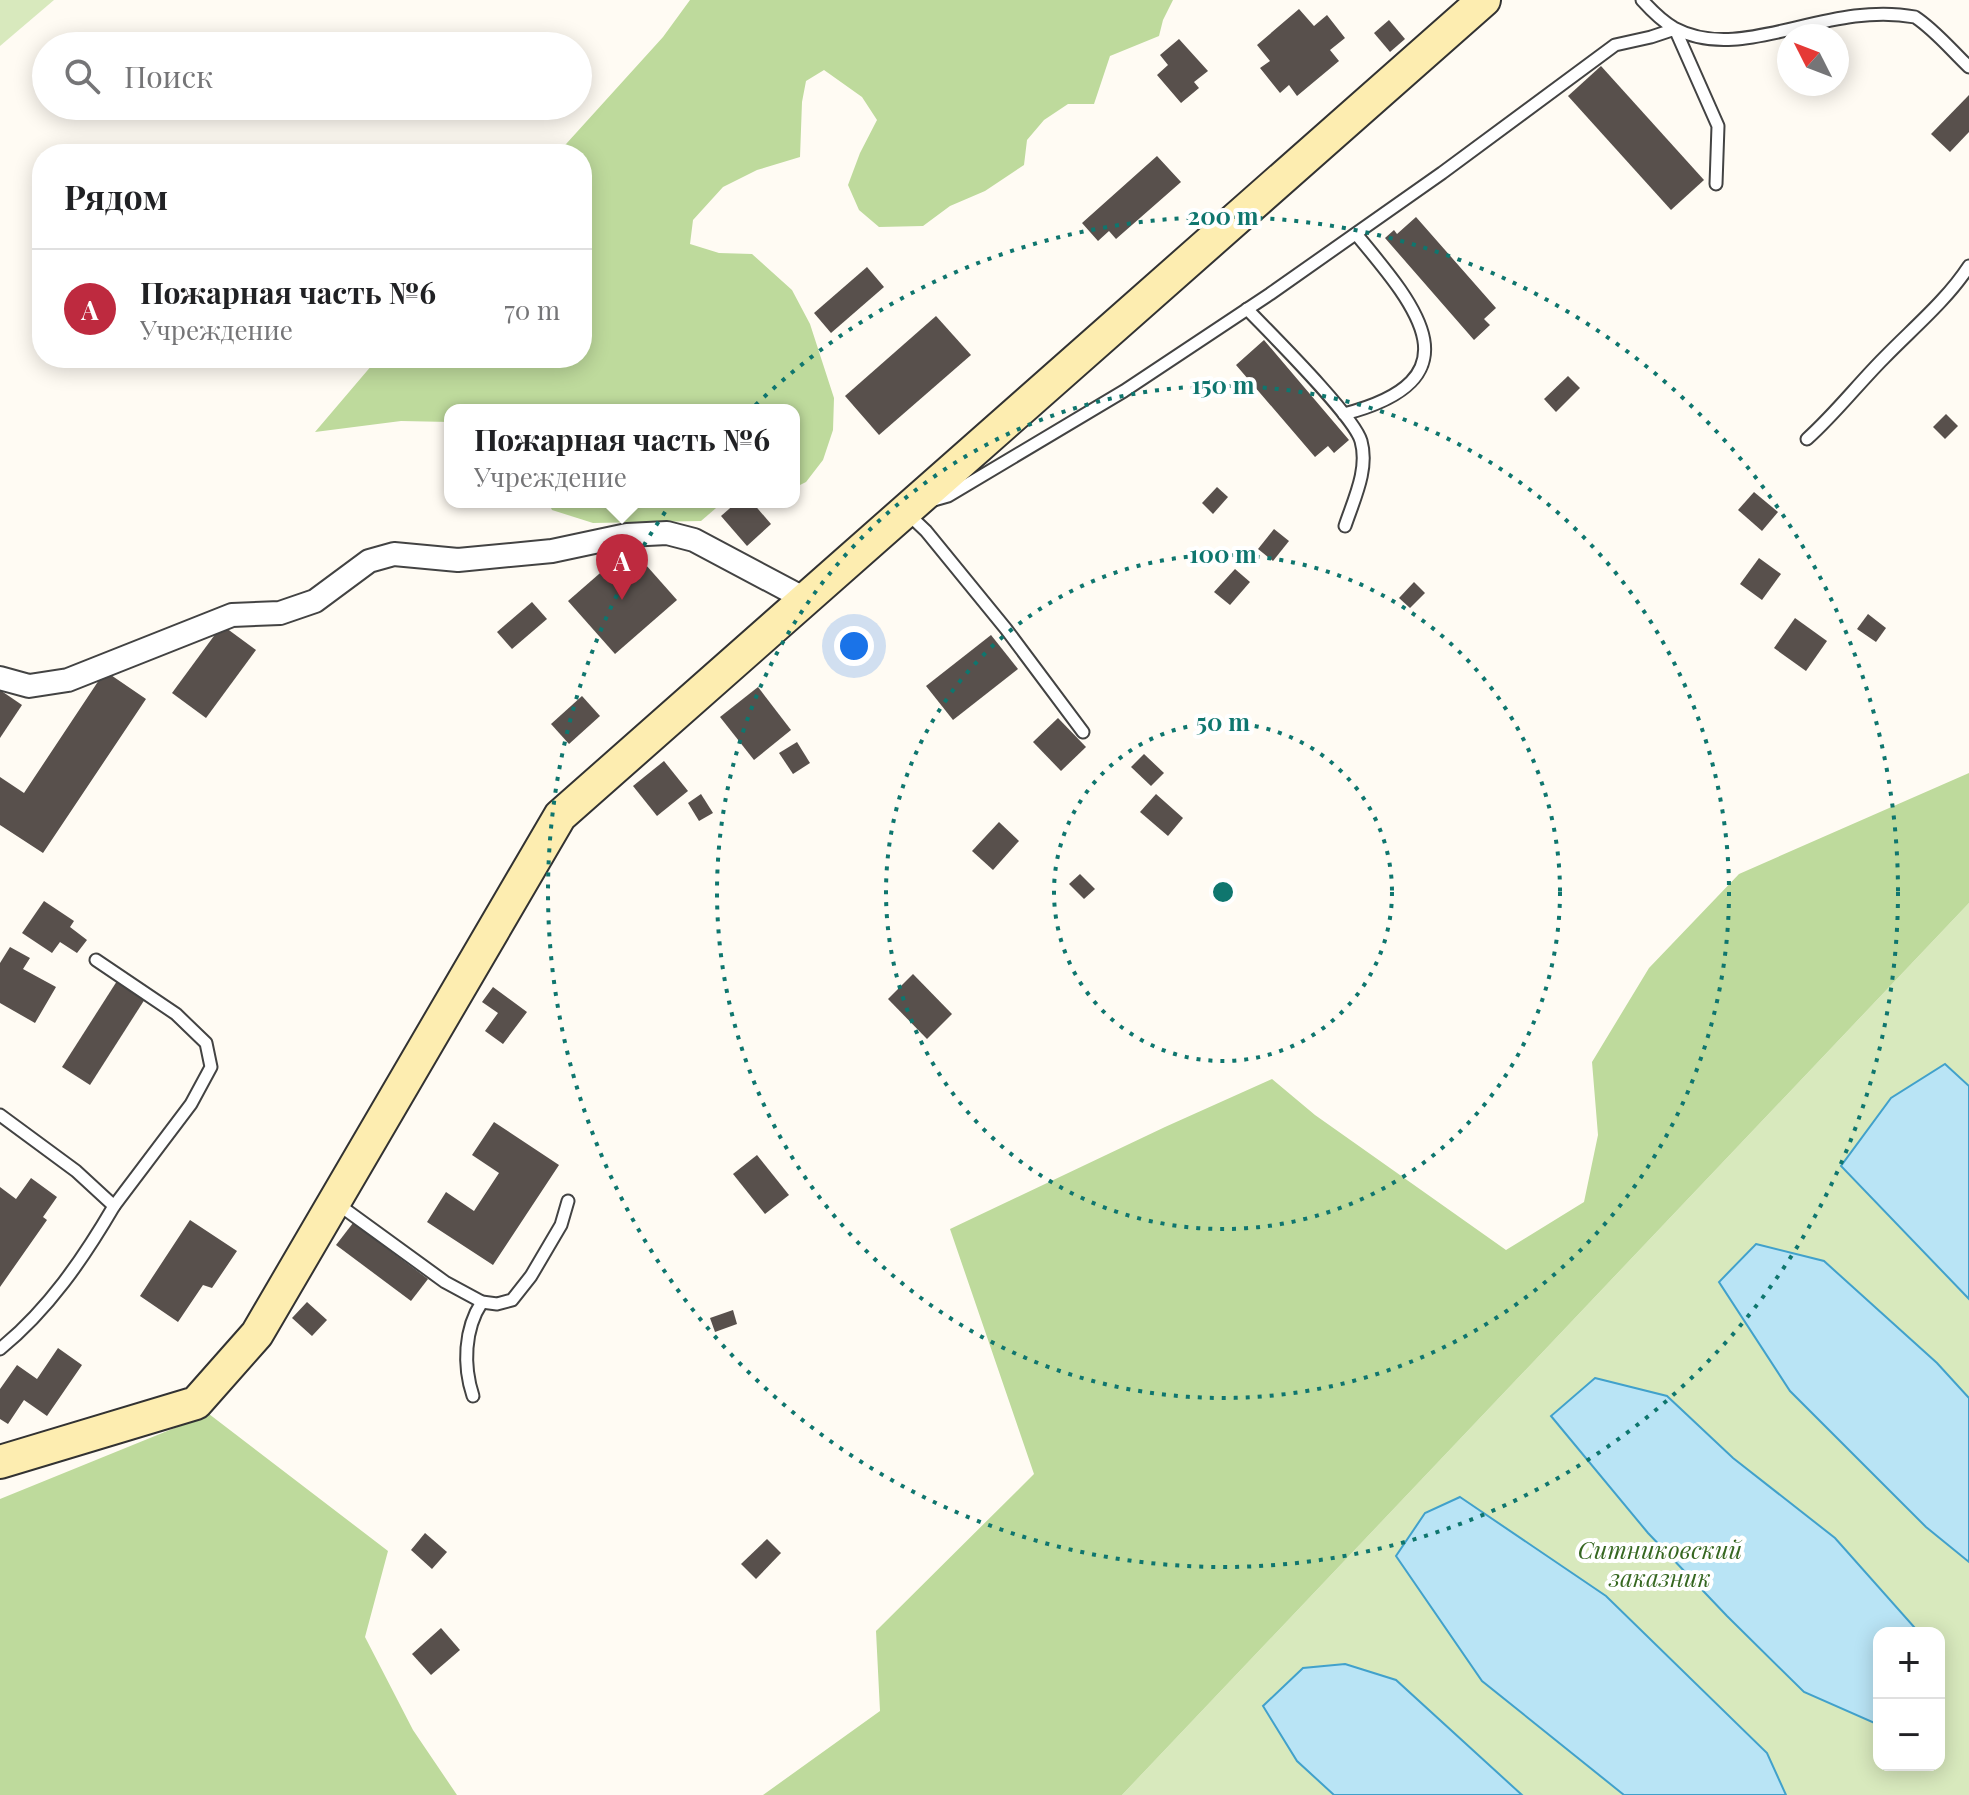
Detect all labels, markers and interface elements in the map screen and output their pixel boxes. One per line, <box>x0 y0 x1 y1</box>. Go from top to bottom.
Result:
north arrow <box>1777 24 1849 96</box>
search box <box>32 32 592 120</box>
icon: search <box>60 54 104 98</box>
text: Поиск <box>124 56 213 96</box>
text: Рядом <box>64 173 168 219</box>
text: 200 m <box>1188 199 1259 231</box>
text: Пожарная часть №6 <box>140 272 436 312</box>
text: A <box>81 292 99 327</box>
text: 70 m <box>504 292 560 327</box>
text: Учреждение <box>140 312 293 347</box>
text: 150 m <box>1192 368 1255 400</box>
popup <box>444 404 800 508</box>
text: Пожарная часть №6 <box>474 419 770 459</box>
text: Учреждение <box>474 459 627 494</box>
pin: A <box>596 534 648 600</box>
text: 100 m <box>1189 537 1257 569</box>
your location <box>834 626 874 666</box>
text: 50 m <box>1196 705 1250 737</box>
centre of rings <box>1209 878 1237 906</box>
park label: Ситниковский заказник <box>1578 1533 1743 1593</box>
map controls <box>1873 1627 1945 1771</box>
button: + <box>1873 1627 1945 1699</box>
button: − <box>1873 1699 1945 1771</box>

